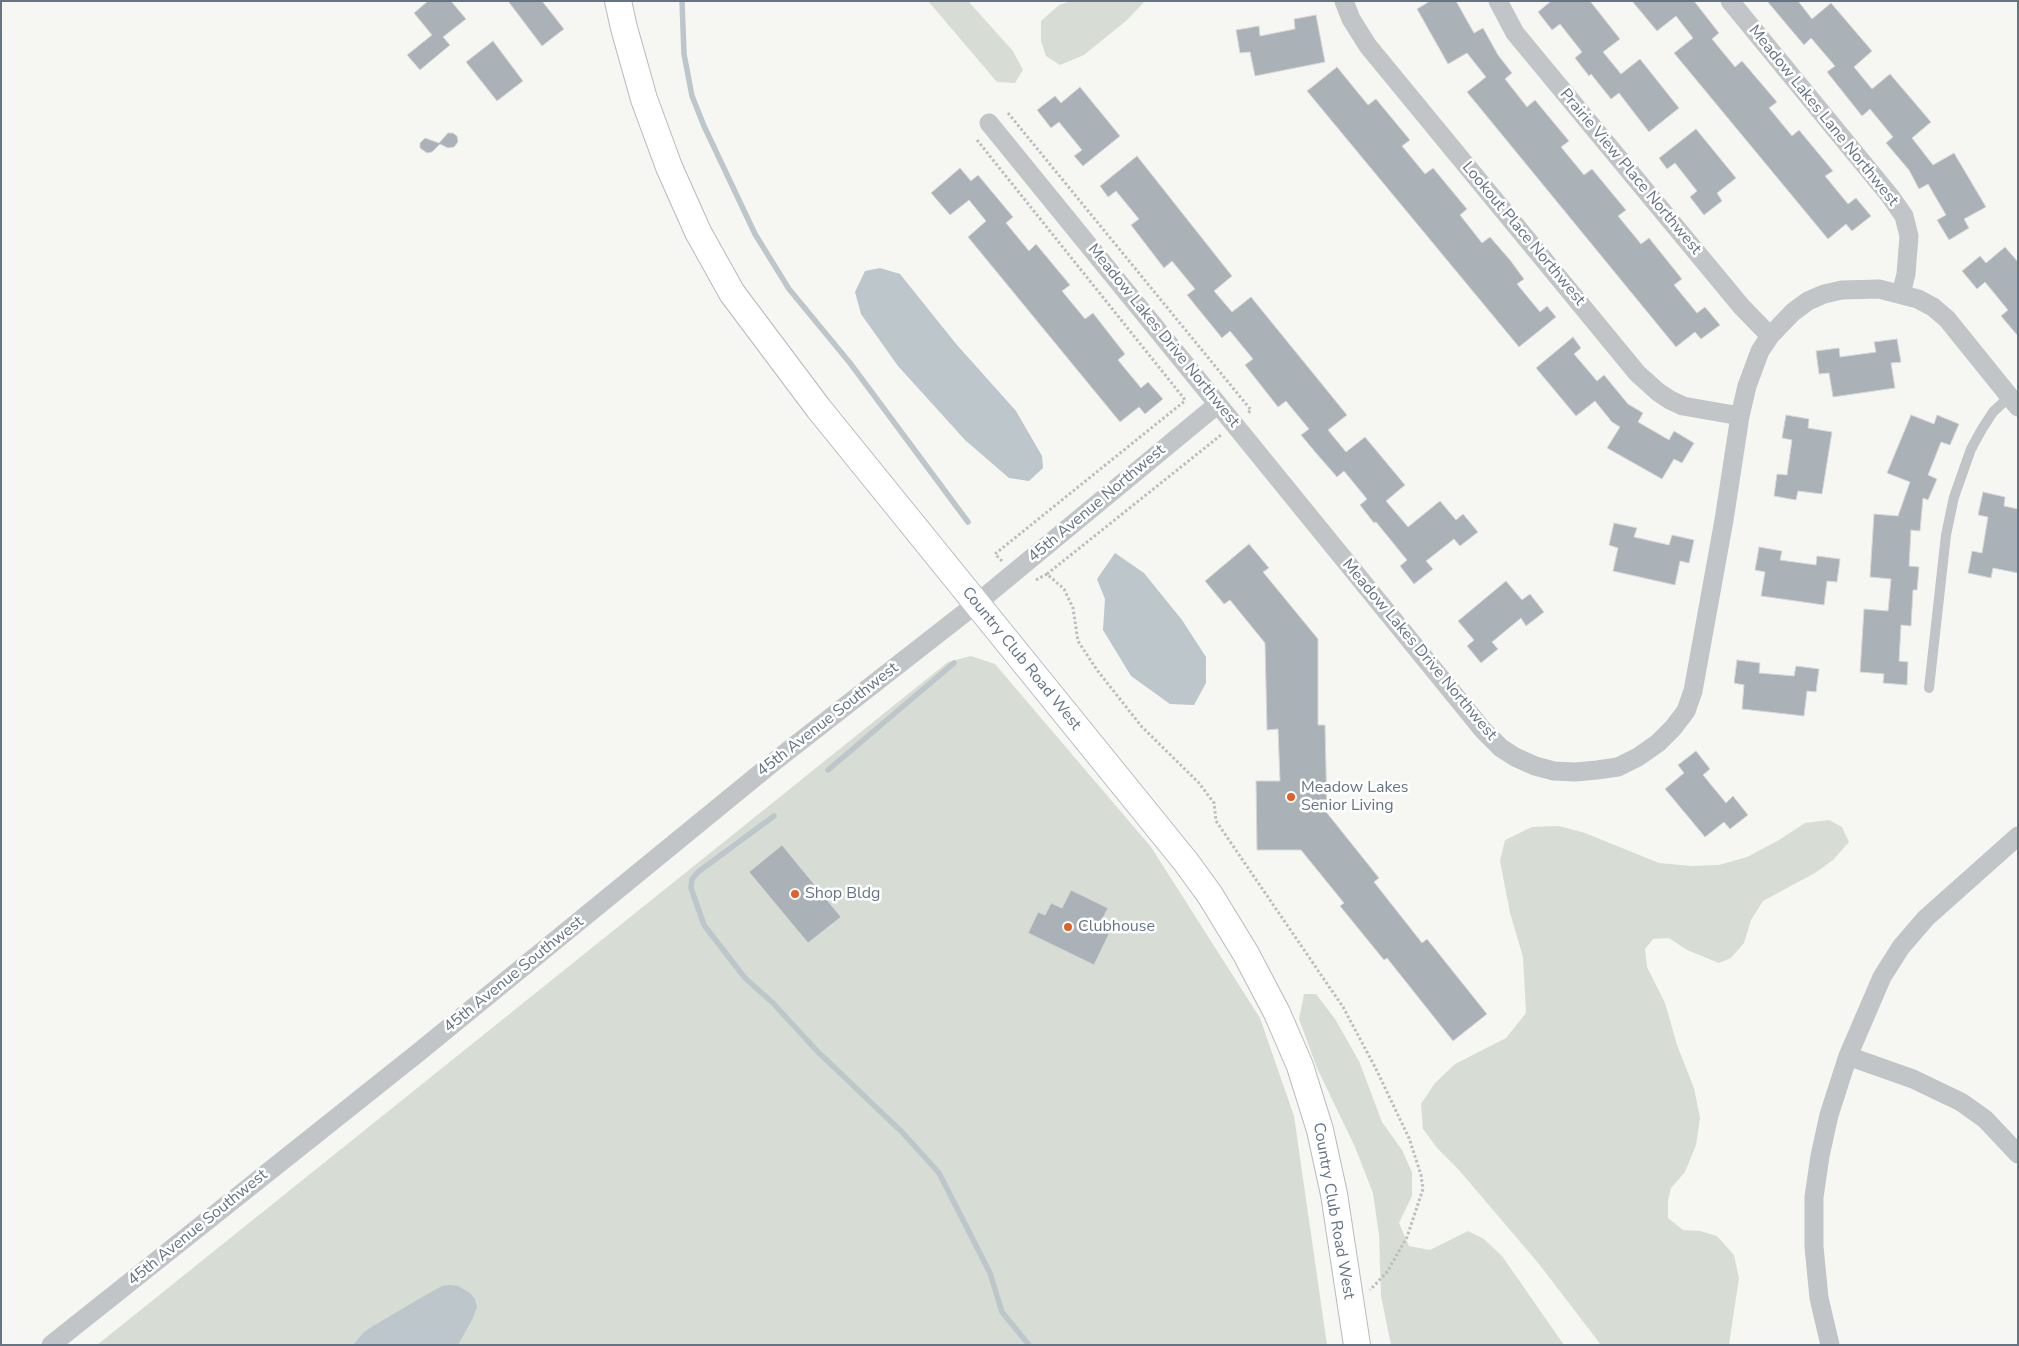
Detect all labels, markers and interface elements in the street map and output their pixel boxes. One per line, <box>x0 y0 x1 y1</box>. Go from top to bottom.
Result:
street label: Meadow Lakes Lane Northwest <box>1744 22 1902 210</box>
street label: Prairie View Place Northwest <box>1555 85 1705 259</box>
street label: Lookout Place Northwest <box>1457 158 1589 310</box>
street label: Meadow Lakes Drive Northwest <box>1083 240 1243 432</box>
street label: 45th Avenue Northwest <box>1025 441 1169 567</box>
street label: Meadow Lakes Drive Northwest <box>1338 556 1500 744</box>
street label: Country Club Road West <box>957 583 1085 735</box>
street label: 45th Avenue Southwest <box>754 659 902 781</box>
place label: Meadow Lakes Senior Living <box>1301 778 1409 816</box>
marker: Meadow Lakes Senior Living <box>1285 791 1297 803</box>
place label: Shop Bldg <box>805 884 880 904</box>
marker: Shop Bldg <box>789 888 801 900</box>
street label: 45th Avenue Southwest <box>440 913 588 1037</box>
place label: Clubhouse <box>1078 917 1155 937</box>
marker: Clubhouse <box>1062 921 1074 933</box>
street label: Country Club Road West <box>1308 1121 1358 1301</box>
street label: 45th Avenue Southwest <box>124 1166 272 1290</box>

